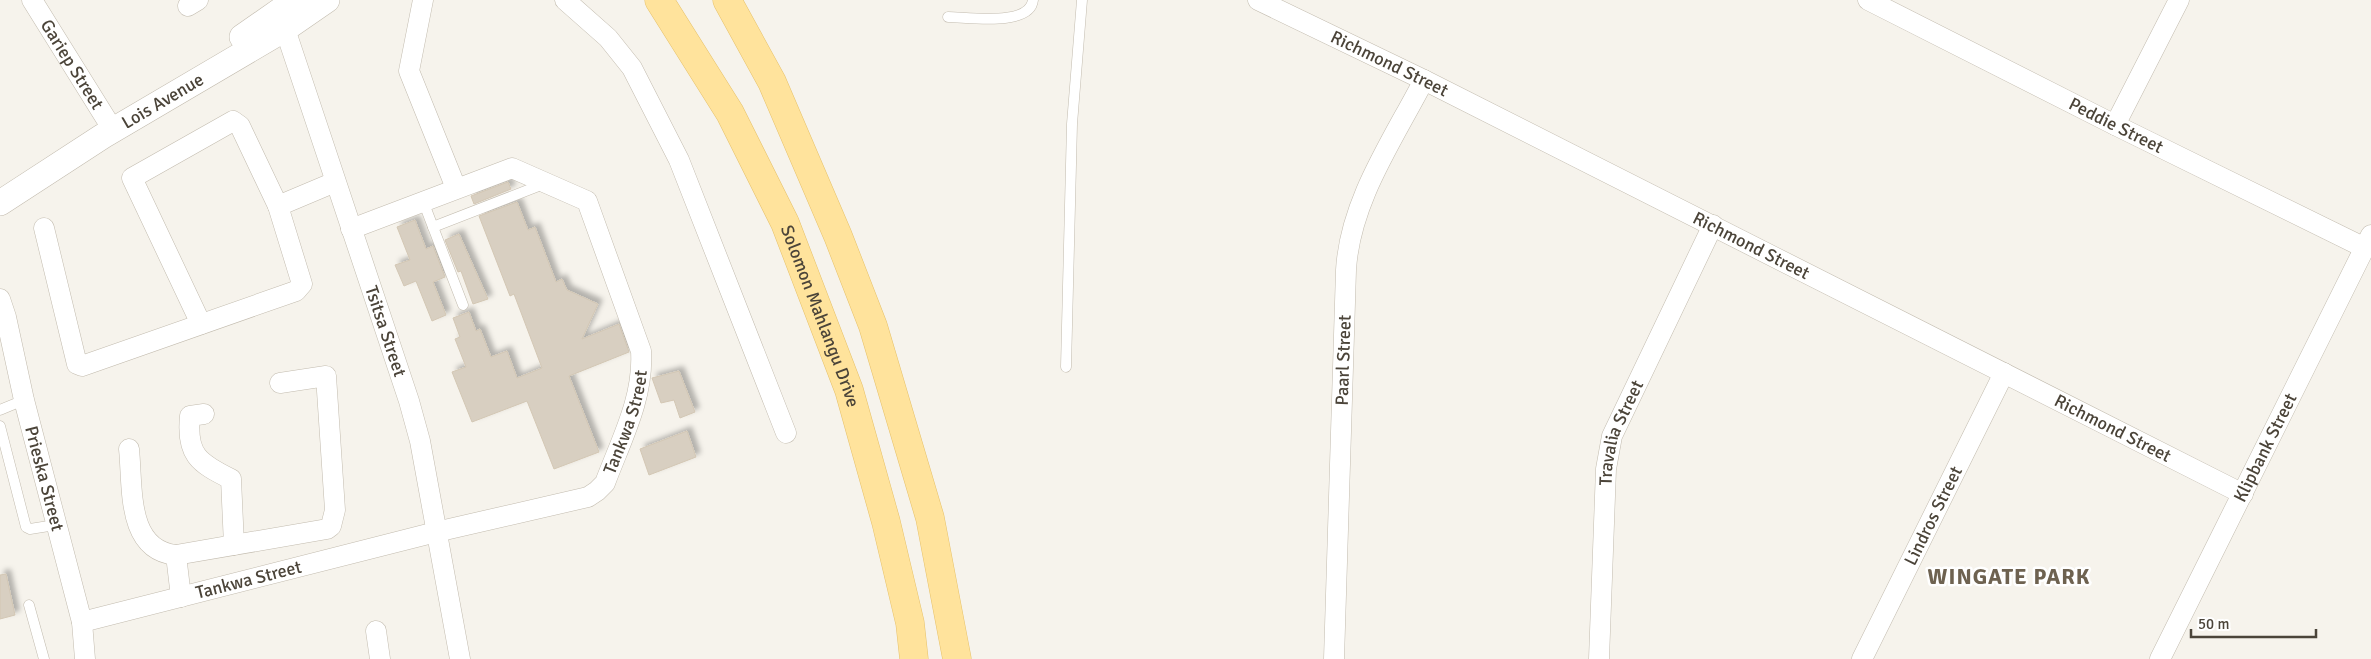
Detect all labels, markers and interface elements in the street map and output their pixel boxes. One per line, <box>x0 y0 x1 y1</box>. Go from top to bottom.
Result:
street label: Gariep Street <box>36 15 109 114</box>
street label: Richmond Street <box>1327 26 1452 101</box>
street label: Lois Avenue <box>118 68 208 134</box>
street label: Peddie Street <box>2065 93 2167 158</box>
street label: Richmond Street <box>1689 207 1813 284</box>
street label: Solomon Mahlangu Drive <box>776 222 864 409</box>
street label: Tsitsa Street <box>360 283 411 380</box>
street label: Paarl Street <box>1331 314 1356 406</box>
street label: Tankwa Street <box>598 369 652 477</box>
street label: Travalia Street <box>1594 376 1648 486</box>
street label: Richmond Street <box>2051 389 2175 467</box>
street label: Klipbank Street <box>2229 390 2301 506</box>
street label: Prieska Street <box>20 424 69 533</box>
street label: Lindros Street <box>1899 463 1967 569</box>
street label: Tankwa Street <box>193 556 304 604</box>
district label: WINGATE PARK <box>1928 563 2090 590</box>
scale bar <box>2191 606 2316 638</box>
text: 50 m <box>2198 615 2229 633</box>

